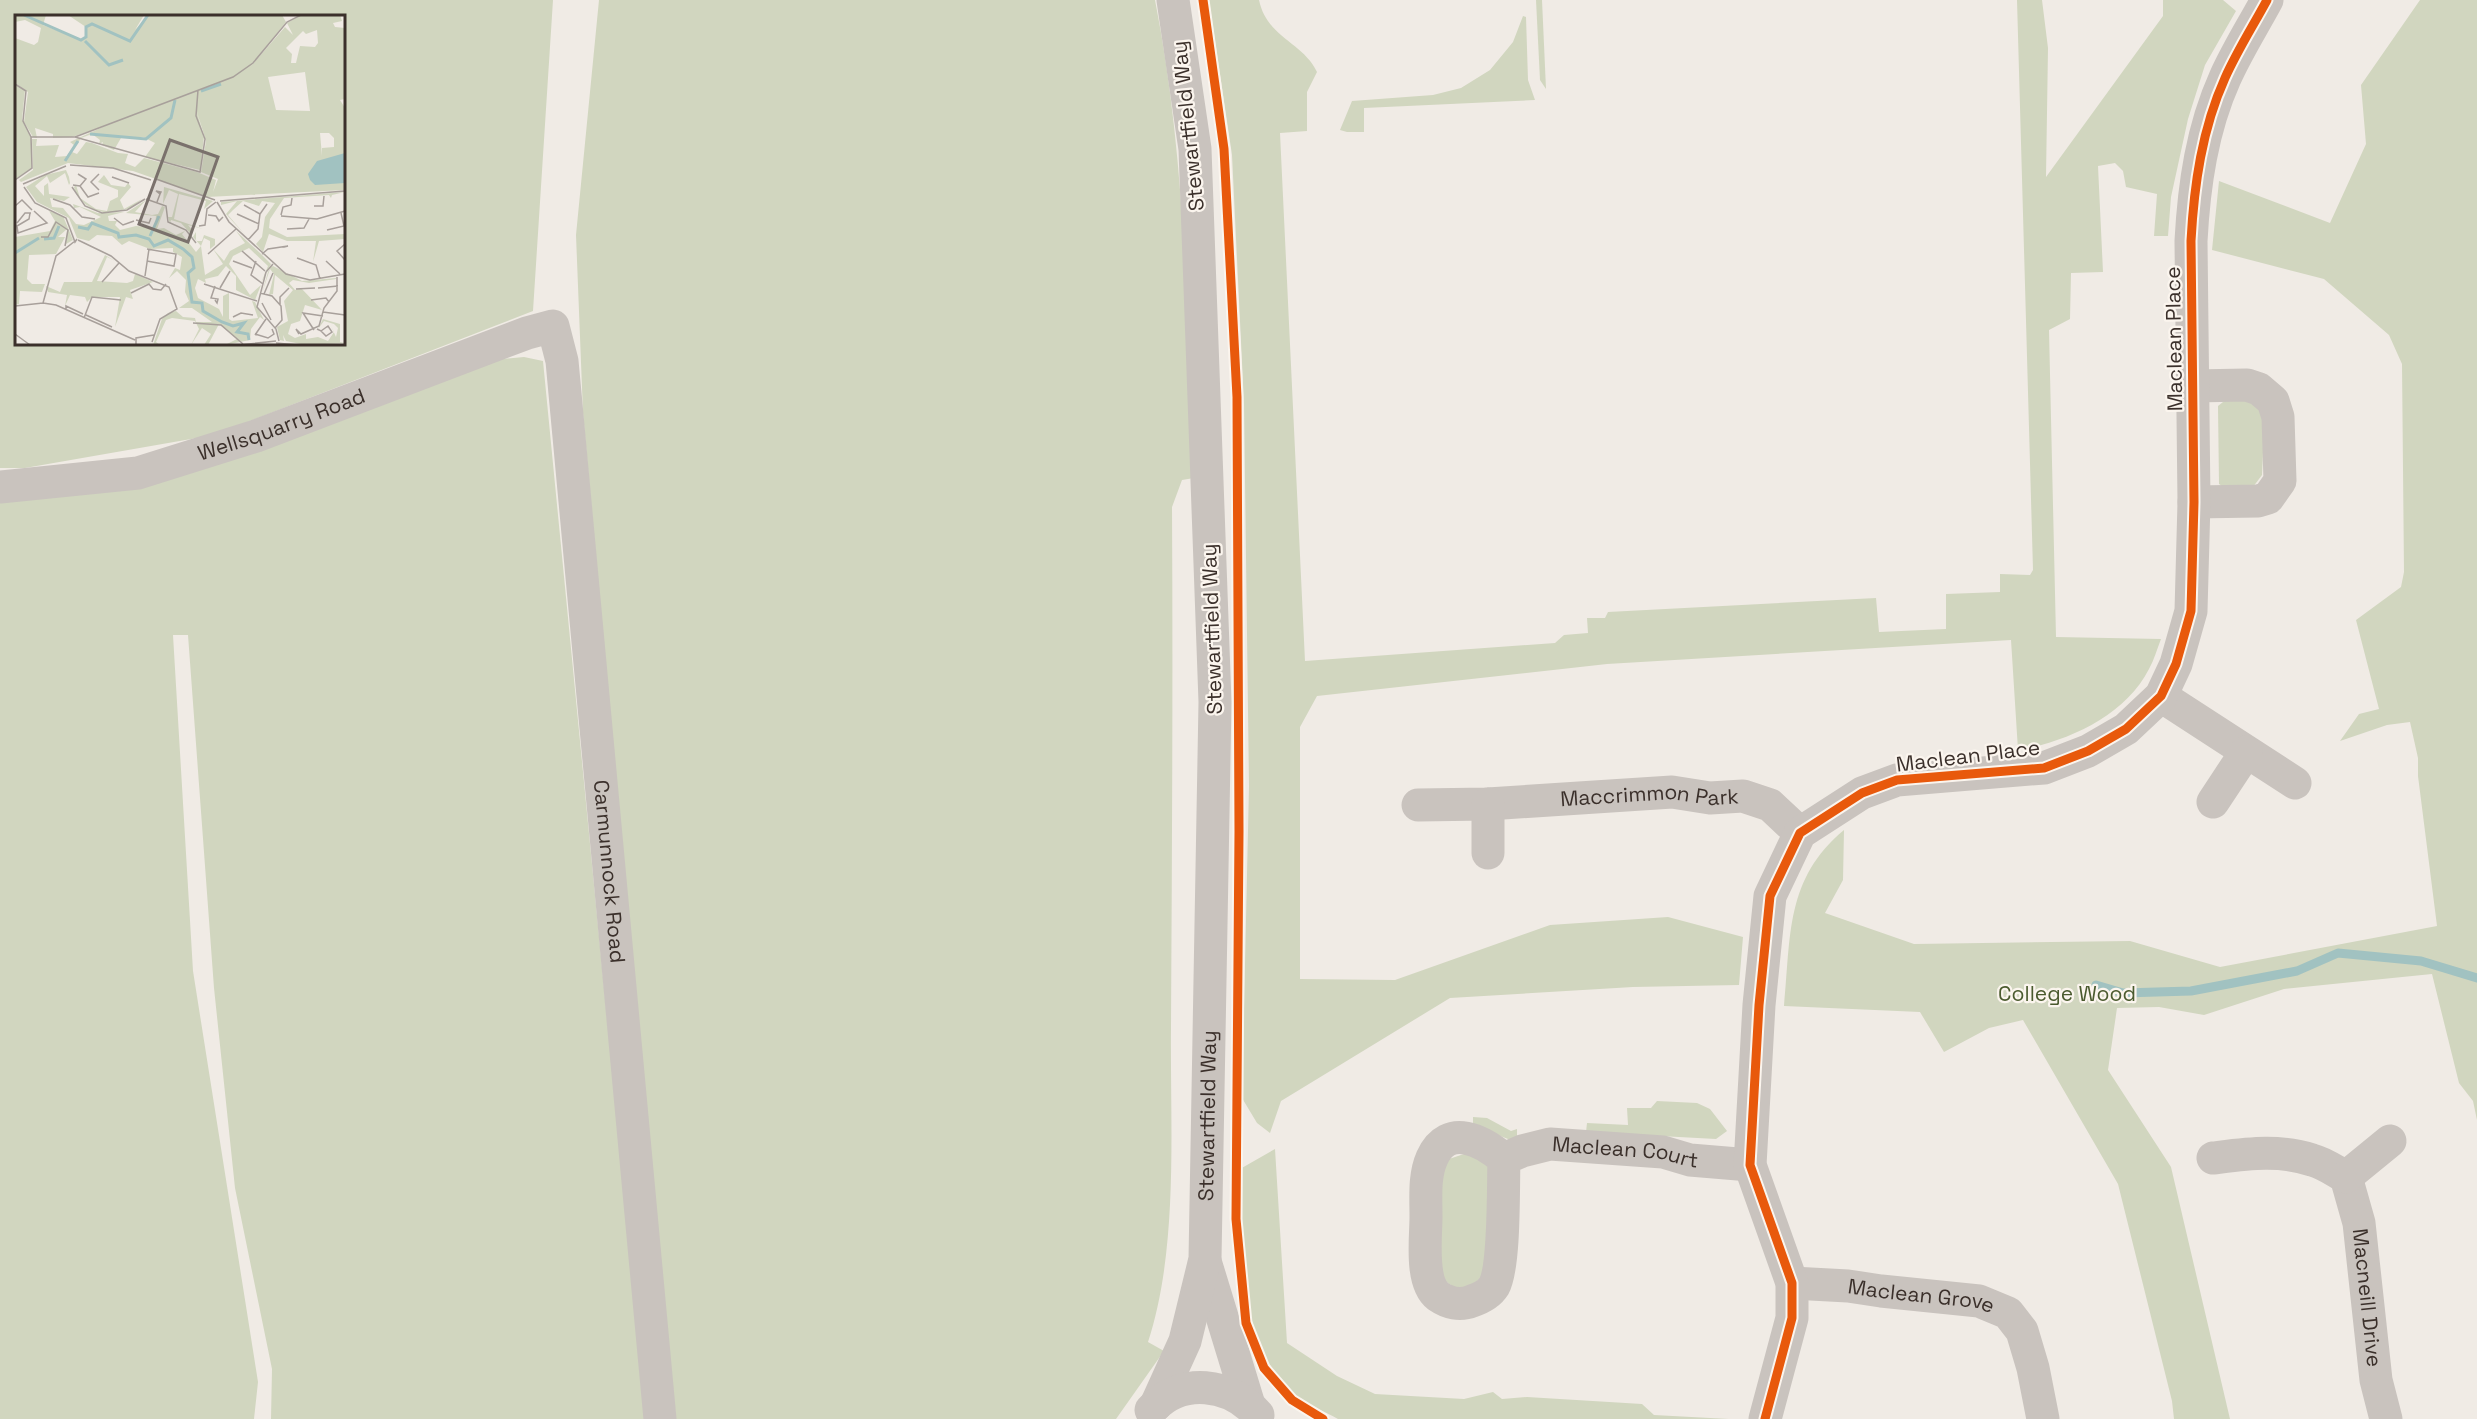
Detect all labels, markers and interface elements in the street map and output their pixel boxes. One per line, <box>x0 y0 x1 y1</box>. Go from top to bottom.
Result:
inset map <box>15 15 345 345</box>
street label: Stewartfield Way <box>1165 40 1210 212</box>
street label: Maclean Place <box>2159 266 2188 412</box>
street label: Wellsquarry Road <box>194 382 369 466</box>
street label: Stewartfield Way <box>1195 543 1228 715</box>
street label: Maclean Place <box>1894 733 2042 778</box>
street label: Maccrimmon Park <box>1559 778 1739 812</box>
street label: Carmunnock Road <box>588 779 632 964</box>
park label: College Wood <box>1998 980 2136 1007</box>
street label: Stewartfield Way <box>1192 1030 1222 1201</box>
street label: Maclean Court <box>1551 1130 1699 1174</box>
street label: Macneill Drive <box>2347 1227 2388 1368</box>
street label: Maclean Grove <box>1846 1272 1999 1319</box>

